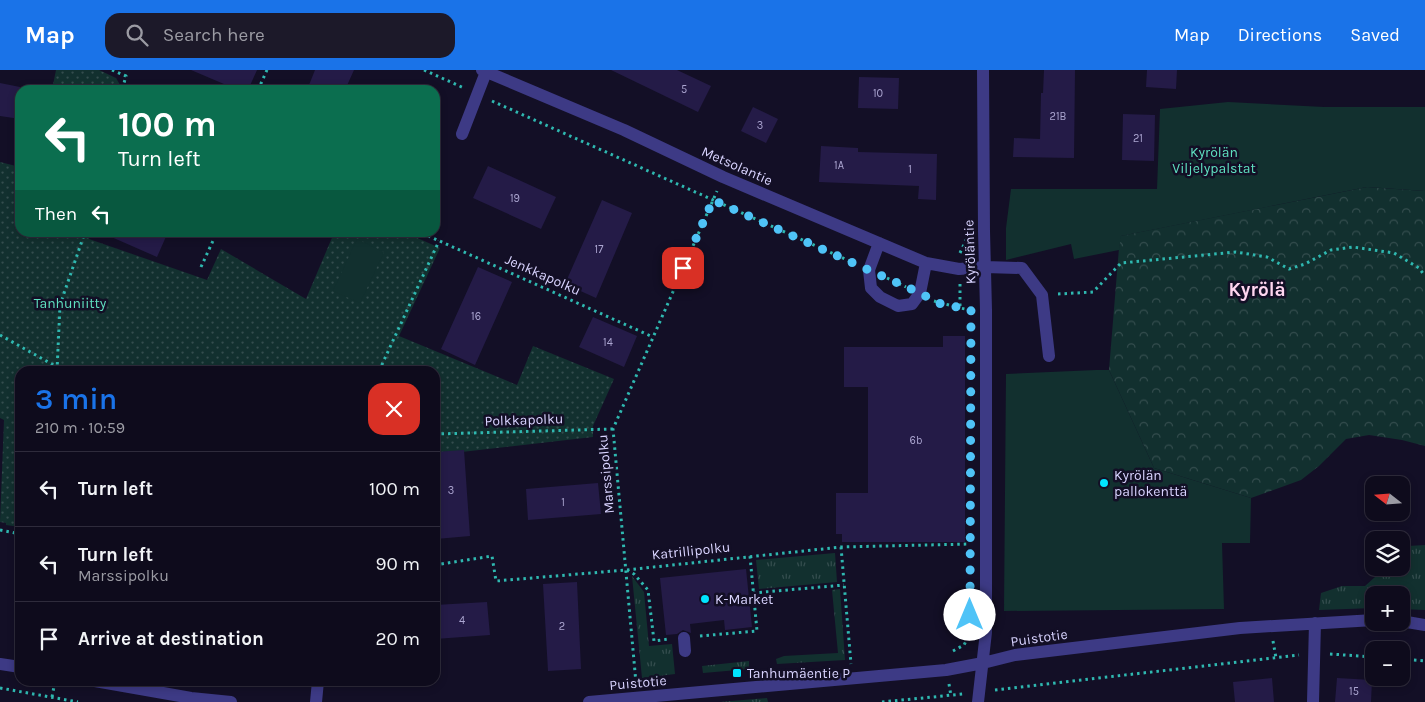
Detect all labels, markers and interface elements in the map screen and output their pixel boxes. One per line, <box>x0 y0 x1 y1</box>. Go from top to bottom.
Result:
search box <box>105 13 455 58</box>
text: Map <box>25 21 75 49</box>
icon: search <box>123 21 151 49</box>
text: Search here <box>163 24 265 46</box>
text: Map <box>1174 24 1210 46</box>
text: Directions <box>1238 24 1322 46</box>
text: Saved <box>1350 24 1400 46</box>
house number: 5 <box>681 83 687 96</box>
house number: 10 <box>873 87 883 100</box>
text: 100 m <box>118 104 217 145</box>
icon: left <box>35 105 100 170</box>
house number: 21B <box>1050 110 1067 123</box>
house number: 3 <box>757 119 763 132</box>
house number: 21 <box>1133 132 1143 145</box>
street label: Metsolantie <box>699 143 775 189</box>
park label: Kyrölän Viljelypalstat <box>1172 144 1256 177</box>
text: Turn left <box>118 146 201 172</box>
house number: 1A <box>834 159 845 172</box>
house number: 1 <box>908 163 912 176</box>
house number: 19 <box>510 192 520 205</box>
icon: left <box>87 200 115 228</box>
text: Then <box>35 203 77 225</box>
street label: Kyröläntie <box>960 220 980 284</box>
house number: 17 <box>595 243 603 256</box>
pin <box>662 247 704 289</box>
street label: Jenkkapolku <box>503 251 583 299</box>
icon: arrive <box>669 254 697 282</box>
district label: Kyrölä <box>1228 279 1286 301</box>
park label: Tanhuniitty <box>34 295 107 312</box>
house number: 16 <box>471 310 481 323</box>
house number: 14 <box>603 336 613 349</box>
text: 3 min <box>35 381 117 417</box>
button: close <box>368 383 420 435</box>
street label: Polkkapolku <box>484 410 564 430</box>
text: 210 m · 10:59 <box>35 418 125 437</box>
street label: Marssipolku <box>594 434 618 514</box>
house number: 6b <box>910 434 922 447</box>
place label: Kyrölän pallokenttä <box>1114 467 1187 500</box>
icon: left <box>35 475 63 503</box>
north arrow <box>1365 476 1410 521</box>
map controls <box>1365 476 1410 686</box>
marker: Kyrölän pallokenttä <box>1098 477 1110 489</box>
text: Turn left <box>78 478 153 500</box>
text: 100 m <box>369 478 420 500</box>
house number: 3 <box>448 484 454 497</box>
house number: 1 <box>561 496 565 509</box>
button: layers <box>1365 531 1410 576</box>
street label: Katrillipolku <box>651 538 731 564</box>
text: Turn left <box>78 544 153 566</box>
icon: left <box>35 550 63 578</box>
text: 90 m <box>375 553 420 575</box>
text: Marssipolku <box>78 566 169 585</box>
button: + <box>1365 586 1410 631</box>
position arrow <box>943 588 995 640</box>
place label: K-Market <box>715 591 773 608</box>
marker: K-Market <box>699 593 711 605</box>
house number: 4 <box>459 614 465 627</box>
house number: 2 <box>559 620 565 633</box>
icon: arrive <box>35 625 63 653</box>
street label: Puistotie <box>1009 626 1069 650</box>
text: Arrive at destination <box>78 628 264 650</box>
text: 20 m <box>375 628 420 650</box>
button: − <box>1365 641 1410 686</box>
place label: Tanhumäentie P <box>747 665 850 682</box>
marker: Tanhumäentie P <box>731 667 743 679</box>
street label: Puistotie <box>609 672 667 694</box>
house number: 15 <box>1349 685 1359 698</box>

